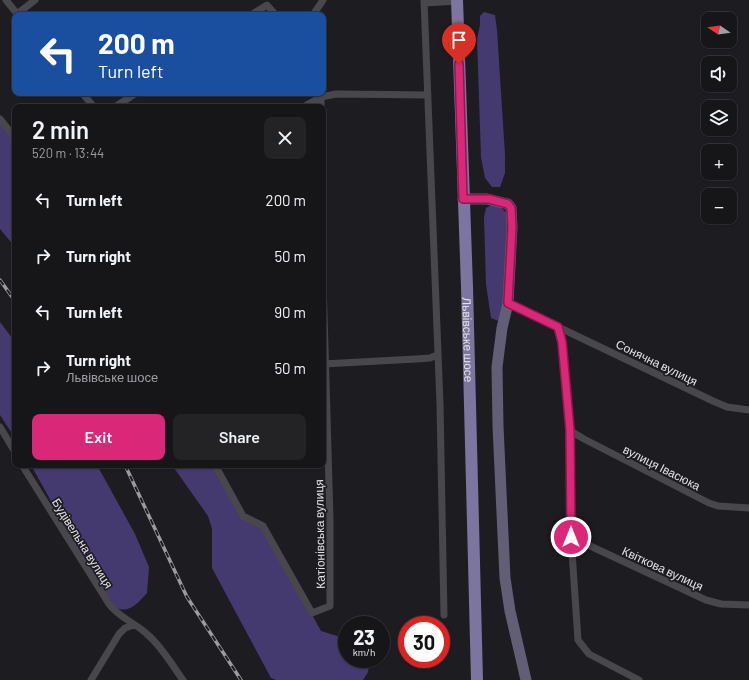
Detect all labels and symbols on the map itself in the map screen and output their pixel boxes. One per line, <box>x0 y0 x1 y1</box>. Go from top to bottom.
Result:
north arrow <box>701 12 737 48</box>
pin <box>442 23 476 64</box>
street label: Львівське шосе <box>460 297 476 383</box>
street label: Сонячна вулиця <box>613 336 700 389</box>
street label: вулиця Івасюка <box>621 442 703 494</box>
street label: Катіонівська вулиця <box>311 479 328 589</box>
street label: Будівельна вулиця <box>49 495 116 591</box>
position arrow <box>550 516 592 558</box>
street label: Квіткова вулиця <box>620 543 706 594</box>
speed limit sign: 30 <box>398 616 450 668</box>

